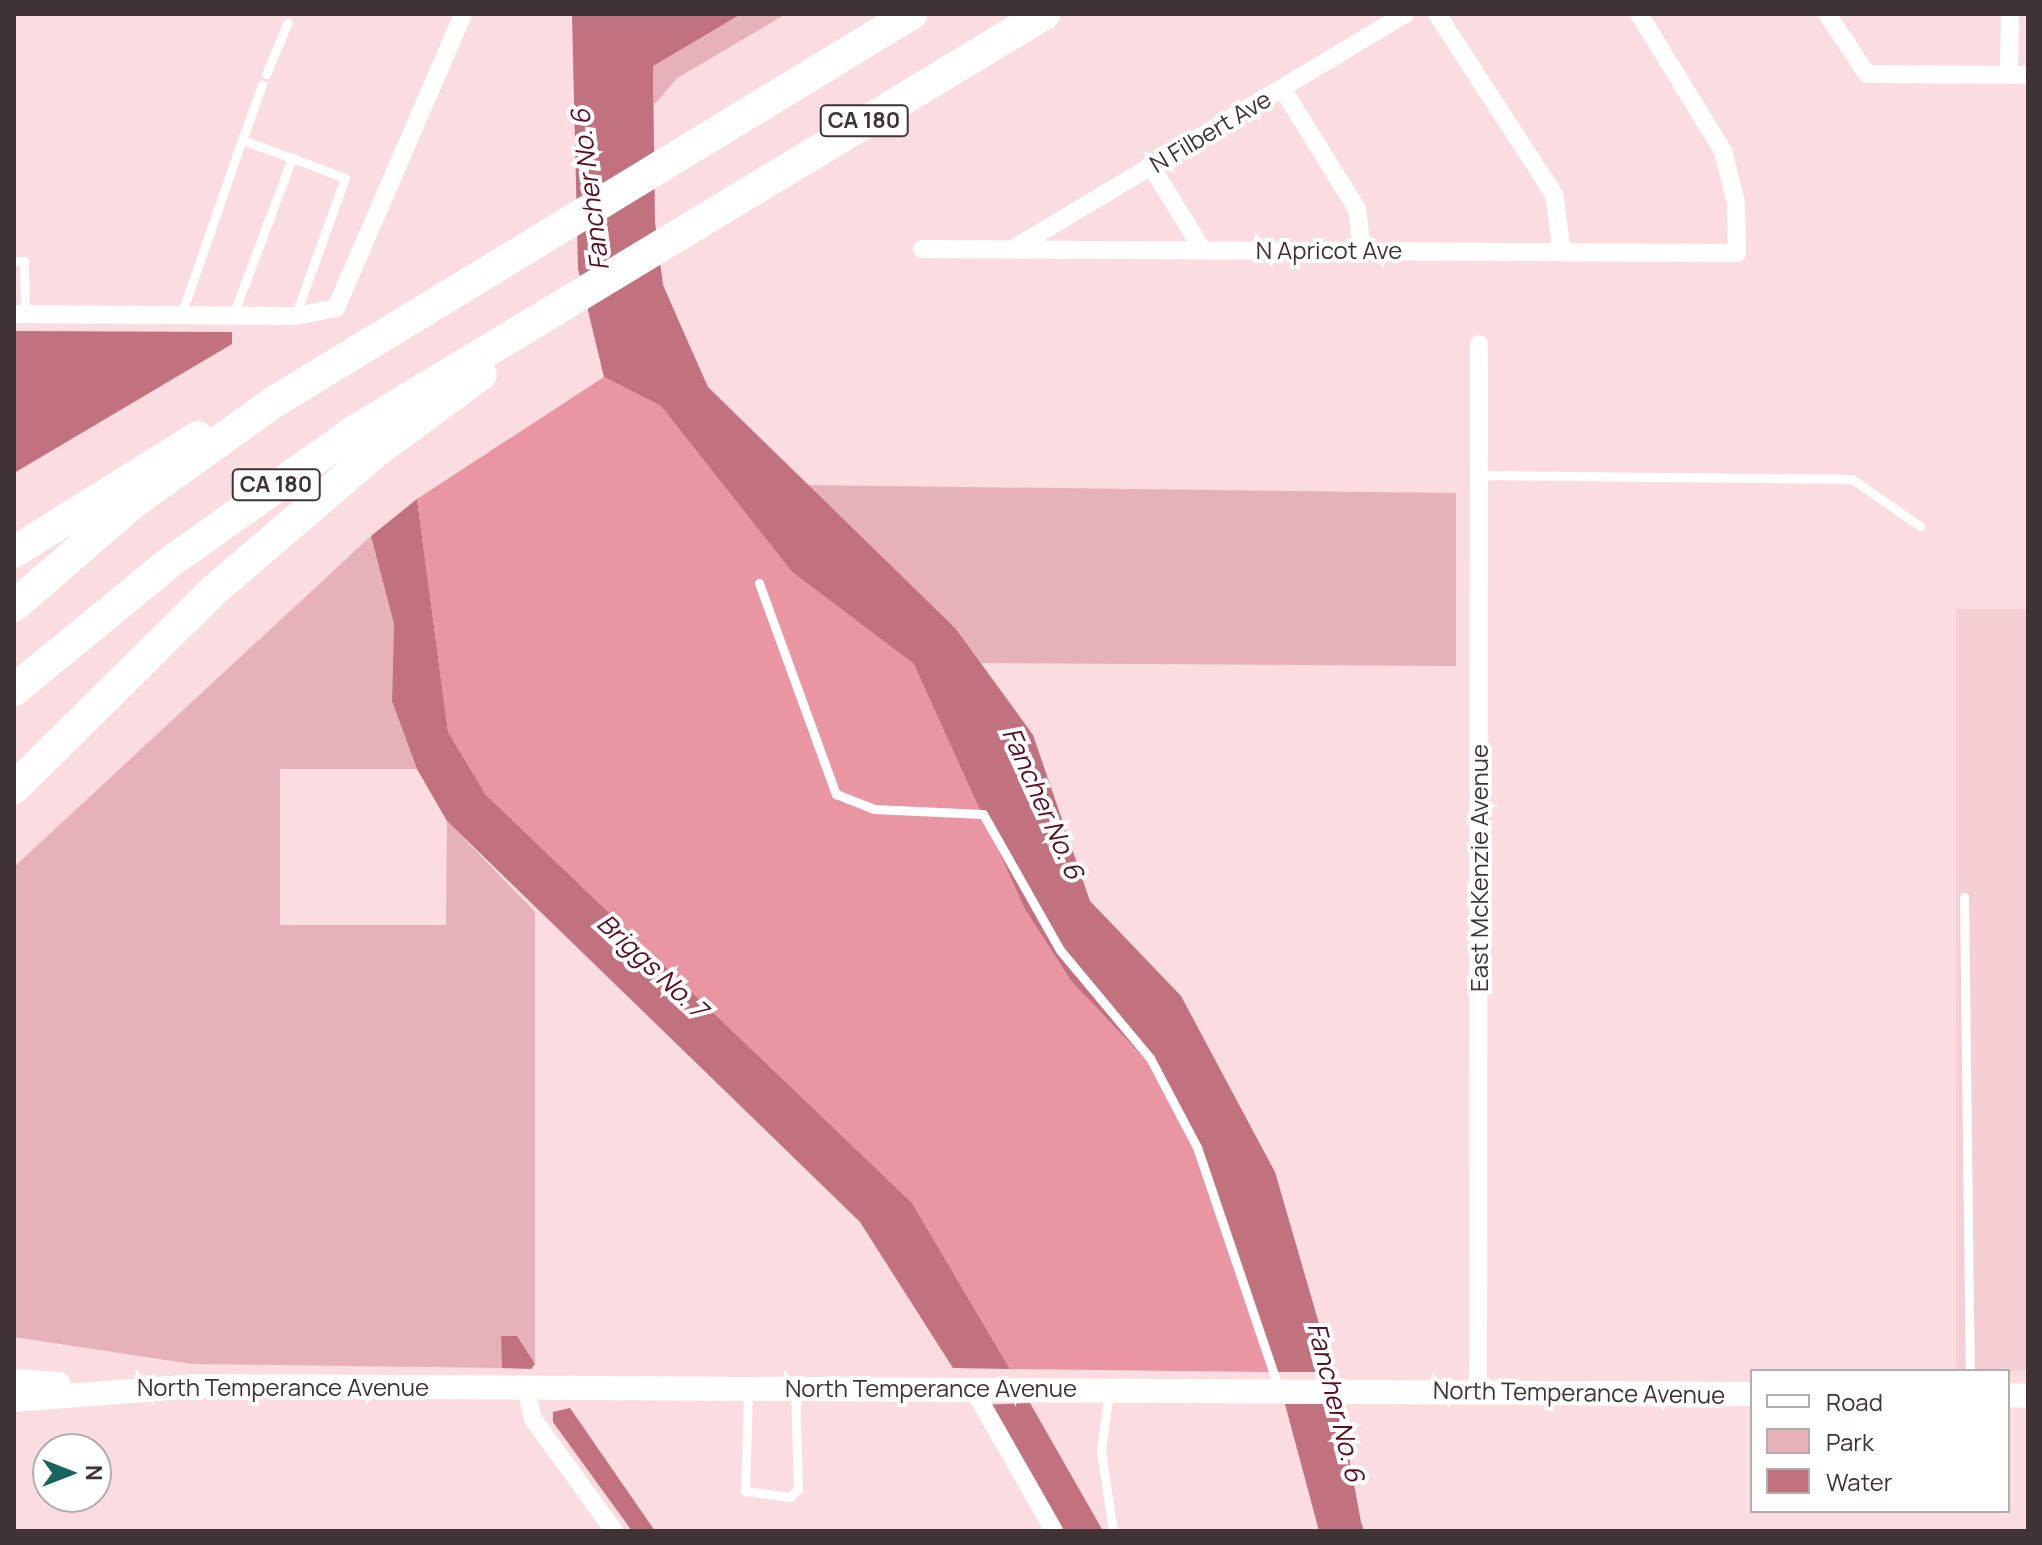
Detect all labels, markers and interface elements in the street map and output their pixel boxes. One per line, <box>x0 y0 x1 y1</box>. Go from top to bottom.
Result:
street label: N Filbert Ave <box>1144 84 1276 178</box>
road number: CA 180 <box>818 103 910 139</box>
water label: Fancher No. 6 <box>565 107 615 273</box>
street label: N Apricot Ave <box>1256 236 1402 264</box>
road number: CA 180 <box>230 467 322 503</box>
water label: Fancher No. 6 <box>996 722 1090 884</box>
street label: East McKenzie Avenue <box>1465 744 1493 992</box>
water label: Briggs No. 7 <box>591 907 713 1025</box>
water label: Fancher No. 6 <box>1301 1319 1371 1485</box>
legend <box>1750 1369 2010 1513</box>
street label: North Temperance Avenue <box>137 1373 429 1401</box>
street label: North Temperance Avenue <box>785 1374 1077 1402</box>
street label: North Temperance Avenue <box>1433 1375 1725 1409</box>
text: Road <box>1826 1385 1883 1418</box>
text: Park <box>1826 1425 1874 1458</box>
north arrow <box>32 1433 112 1513</box>
text: N <box>79 1465 109 1481</box>
text: Water <box>1826 1465 1893 1498</box>

